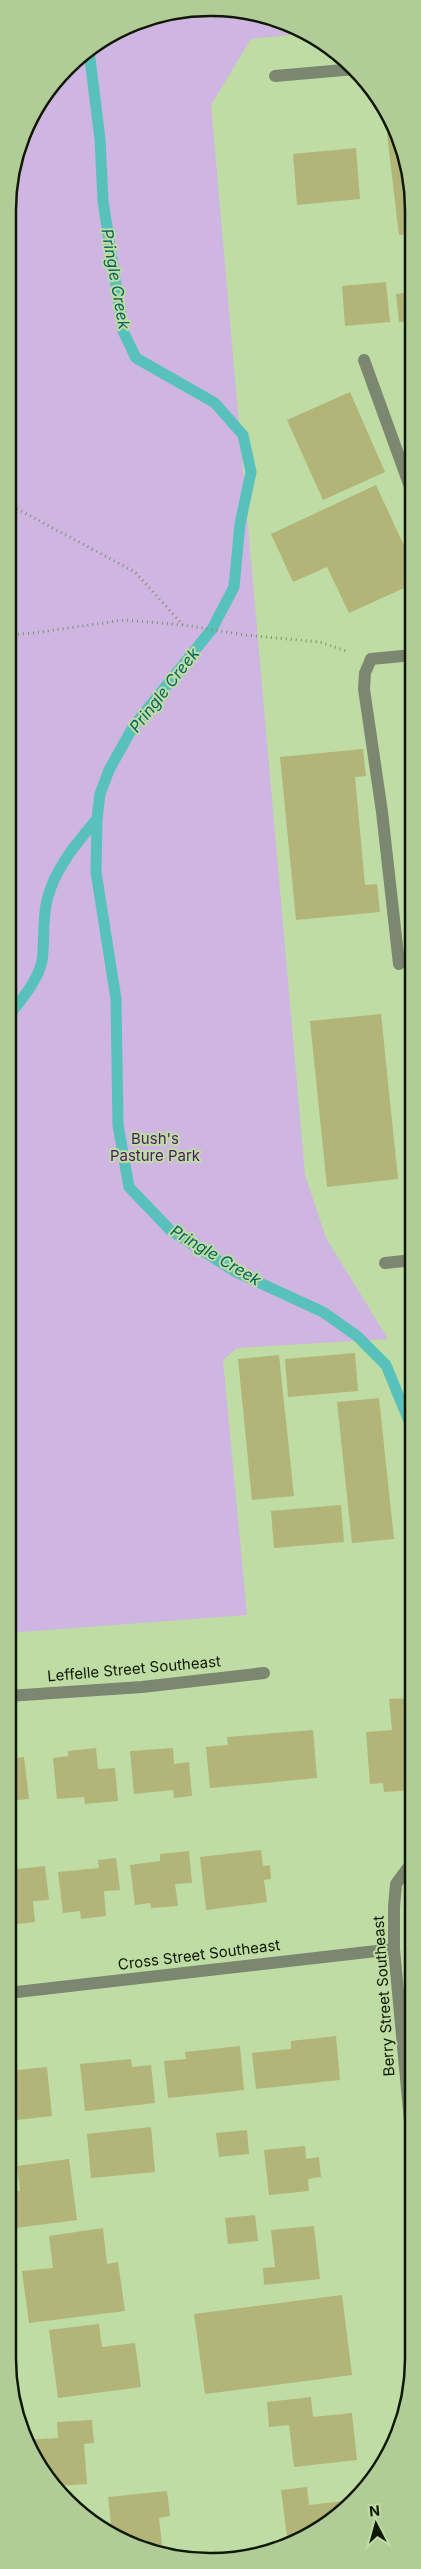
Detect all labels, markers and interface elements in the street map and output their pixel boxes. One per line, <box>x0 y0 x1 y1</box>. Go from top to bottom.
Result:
water label: Pringle Creek <box>97 227 135 331</box>
water label: Pringle Creek <box>125 644 203 736</box>
park label: Bush's Pasture Park <box>110 1129 201 1165</box>
water label: Pringle Creek <box>167 1220 265 1290</box>
street label: Leffelle Street Southeast <box>46 1651 222 1686</box>
street label: Berry Street Southeast <box>368 1915 399 2077</box>
street label: Cross Street Southeast <box>117 1935 281 1974</box>
north arrow <box>351 2499 401 2549</box>
text: N <box>368 2502 381 2520</box>

